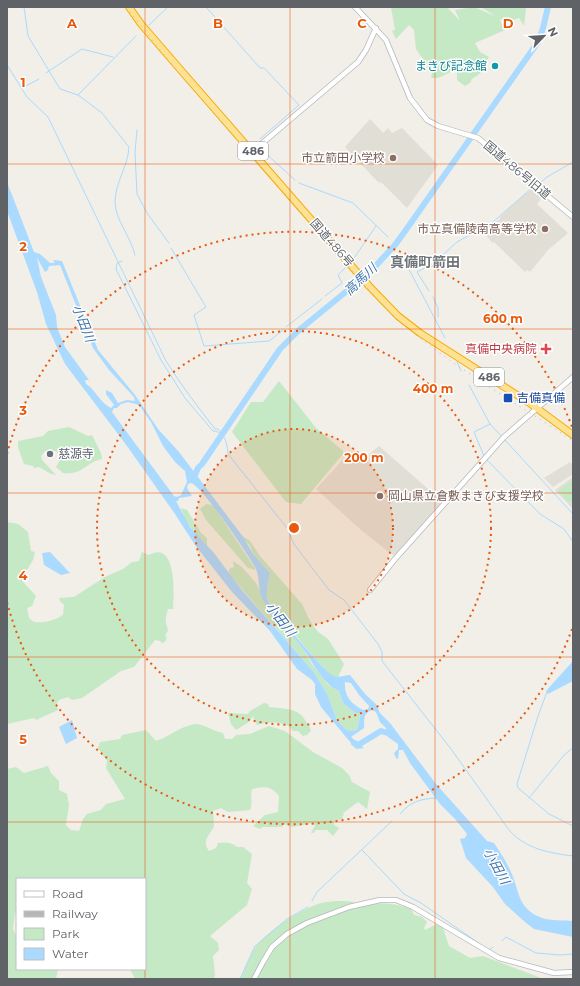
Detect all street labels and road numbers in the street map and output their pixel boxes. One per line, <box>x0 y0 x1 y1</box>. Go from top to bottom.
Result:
street label: 国道486号旧道 <box>481 137 554 202</box>
road number: 486 <box>238 142 268 160</box>
street label: 国道486号 <box>307 215 357 270</box>
road number: 486 <box>474 368 504 386</box>

